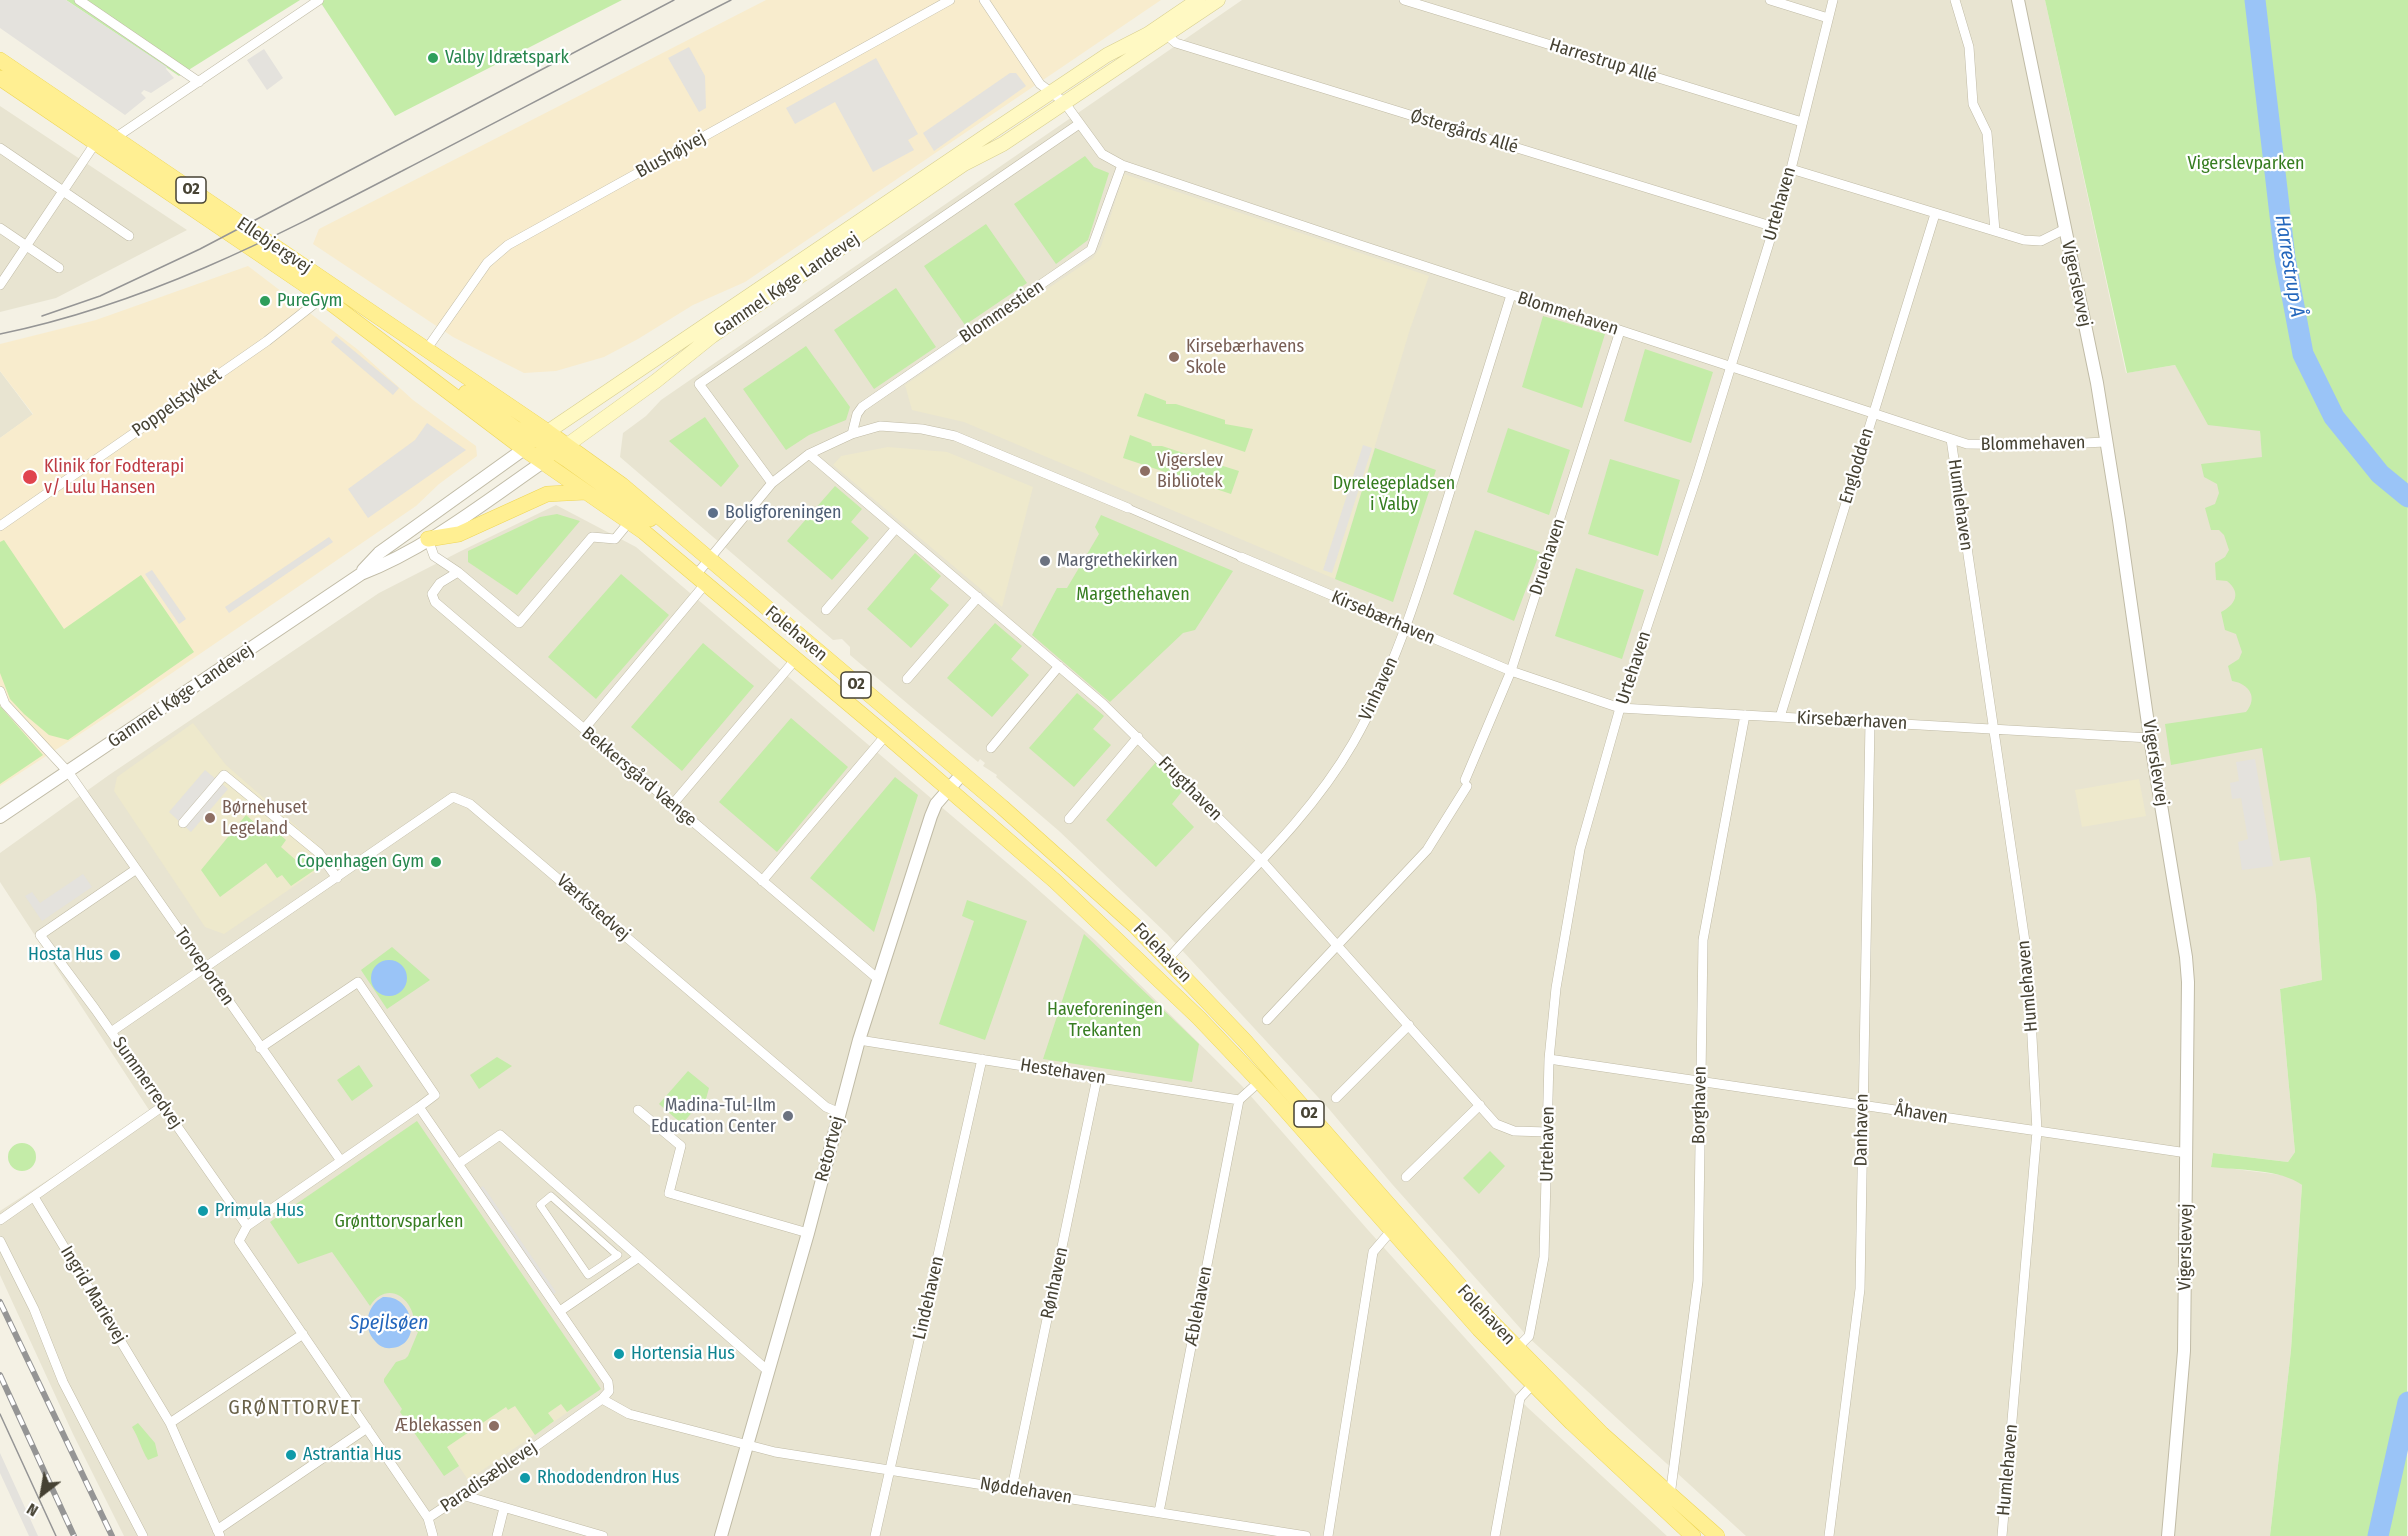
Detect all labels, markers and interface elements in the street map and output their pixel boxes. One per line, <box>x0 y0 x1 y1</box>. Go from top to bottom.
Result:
street label: Harrestrup Allé <box>1547 34 1659 88</box>
place label: Valby Idrætspark <box>445 47 569 69</box>
marker: Valby Idrætspark <box>426 51 440 65</box>
street label: Østergårds Allé <box>1407 105 1521 159</box>
street label: Blushøjvej <box>632 127 710 183</box>
park label: Vigerslevparken <box>2187 153 2305 175</box>
street label: Urtehaven <box>1759 165 1801 243</box>
road number: O2 <box>176 177 206 203</box>
street label: Ellebjergvej <box>233 213 315 279</box>
water label: Harrestrup Å <box>2269 213 2309 319</box>
street label: Gammel Køge Landevej <box>710 228 864 342</box>
street label: Vigerslevvej <box>2056 239 2096 329</box>
street label: Blommestien <box>956 276 1048 348</box>
street label: Blommehaven <box>1515 288 1621 340</box>
place label: PureGym <box>277 290 342 312</box>
marker: PureGym <box>258 294 272 308</box>
place label: Kirsebærhavens Skole <box>1186 336 1304 378</box>
marker: Kirsebærhavens Skole <box>1167 350 1181 364</box>
street label: Poppelstykket <box>128 364 226 442</box>
street label: Englodden <box>1835 426 1879 506</box>
street label: Blommehaven <box>1980 432 2086 456</box>
place label: Vigerslev Bibliotek <box>1157 450 1223 492</box>
place label: Klinik for Fodterapi v/ Lulu Hansen <box>44 456 184 498</box>
street label: Humlehaven <box>1943 458 1977 552</box>
marker: Vigerslev Bibliotek <box>1138 464 1152 478</box>
marker: Klinik for Fodterapi v/ Lulu Hansen <box>21 468 39 486</box>
park label: Dyrelegepladsen i Valby <box>1333 473 1455 516</box>
place label: Boligforeningen <box>725 502 842 524</box>
marker: Boligforeningen <box>706 506 720 520</box>
street label: Druehaven <box>1525 516 1571 598</box>
place label: Margrethekirken <box>1057 550 1178 572</box>
marker: Margrethekirken <box>1038 554 1052 568</box>
park label: Margethehaven <box>1076 584 1190 606</box>
street label: Kirsebærhaven <box>1328 586 1438 650</box>
street label: Folehaven <box>760 602 832 666</box>
street label: Urtehaven <box>1612 629 1656 707</box>
street label: Gammel Køge Landevej <box>104 639 258 753</box>
street label: Vinhaven <box>1355 654 1403 724</box>
road number: O2 <box>841 672 871 698</box>
street label: Kirsebærhaven <box>1796 707 1908 735</box>
street label: Vigerslevvej <box>2138 718 2172 808</box>
street label: Bekkersgård Vænge <box>577 723 701 831</box>
street label: Frugthaven <box>1153 752 1227 826</box>
place label: Børnehuset Legeland <box>222 797 307 840</box>
marker: Børnehuset Legeland <box>203 811 217 825</box>
place label: Copenhagen Gym <box>297 851 424 873</box>
marker: Copenhagen Gym <box>429 855 443 869</box>
street label: Værkstedvej <box>552 870 634 946</box>
street label: Folehaven <box>1128 919 1196 987</box>
street label: Torveporten <box>170 924 238 1010</box>
street label: Humlehaven <box>2013 939 2043 1033</box>
place label: Hosta Hus <box>28 944 103 966</box>
marker: Hosta Hus <box>108 948 122 962</box>
park label: Haveforeningen Trekanten <box>1047 999 1163 1042</box>
street label: Summerredvej <box>108 1033 186 1133</box>
street label: Hestehaven <box>1019 1055 1107 1089</box>
street label: Borghaven <box>1689 1066 1711 1144</box>
street label: Danhaven <box>1851 1093 1873 1167</box>
place label: Madina-Tul-Ilm Education Center <box>651 1095 776 1138</box>
street label: Åhaven <box>1893 1099 1949 1129</box>
road number: O2 <box>1294 1101 1324 1127</box>
street label: Urtehaven <box>1537 1106 1559 1182</box>
marker: Madina-Tul-Ilm Education Center <box>781 1109 795 1123</box>
street label: Retortvej <box>811 1114 849 1184</box>
place label: Primula Hus <box>215 1200 304 1222</box>
street label: Vigerslevvej <box>2174 1203 2198 1291</box>
marker: Primula Hus <box>196 1204 210 1218</box>
park label: Grønttorvsparken <box>335 1211 463 1233</box>
street label: Ingrid Marievej <box>55 1242 131 1348</box>
street label: Rønhaven <box>1037 1245 1073 1321</box>
street label: Lindehaven <box>909 1254 949 1342</box>
street label: Æblehaven <box>1181 1264 1217 1348</box>
street label: Folehaven <box>1453 1280 1519 1350</box>
water label: Spejlsøen <box>350 1311 428 1335</box>
place label: Hortensia Hus <box>631 1343 735 1365</box>
marker: Hortensia Hus <box>612 1347 626 1361</box>
district label: GRØNTTORVET <box>228 1396 362 1420</box>
place label: Æblekassen <box>395 1415 482 1437</box>
marker: Æblekassen <box>487 1419 501 1433</box>
street label: Humlehaven <box>1993 1423 2023 1517</box>
street label: Paradisæblevej <box>437 1437 541 1517</box>
place label: Astrantia Hus <box>303 1444 402 1466</box>
marker: Astrantia Hus <box>284 1448 298 1462</box>
north arrow <box>12 1464 72 1524</box>
place label: Rhododendron Hus <box>537 1467 680 1489</box>
marker: Rhododendron Hus <box>518 1471 532 1485</box>
street label: Nøddehaven <box>978 1473 1074 1509</box>
text: N <box>23 1499 41 1520</box>

